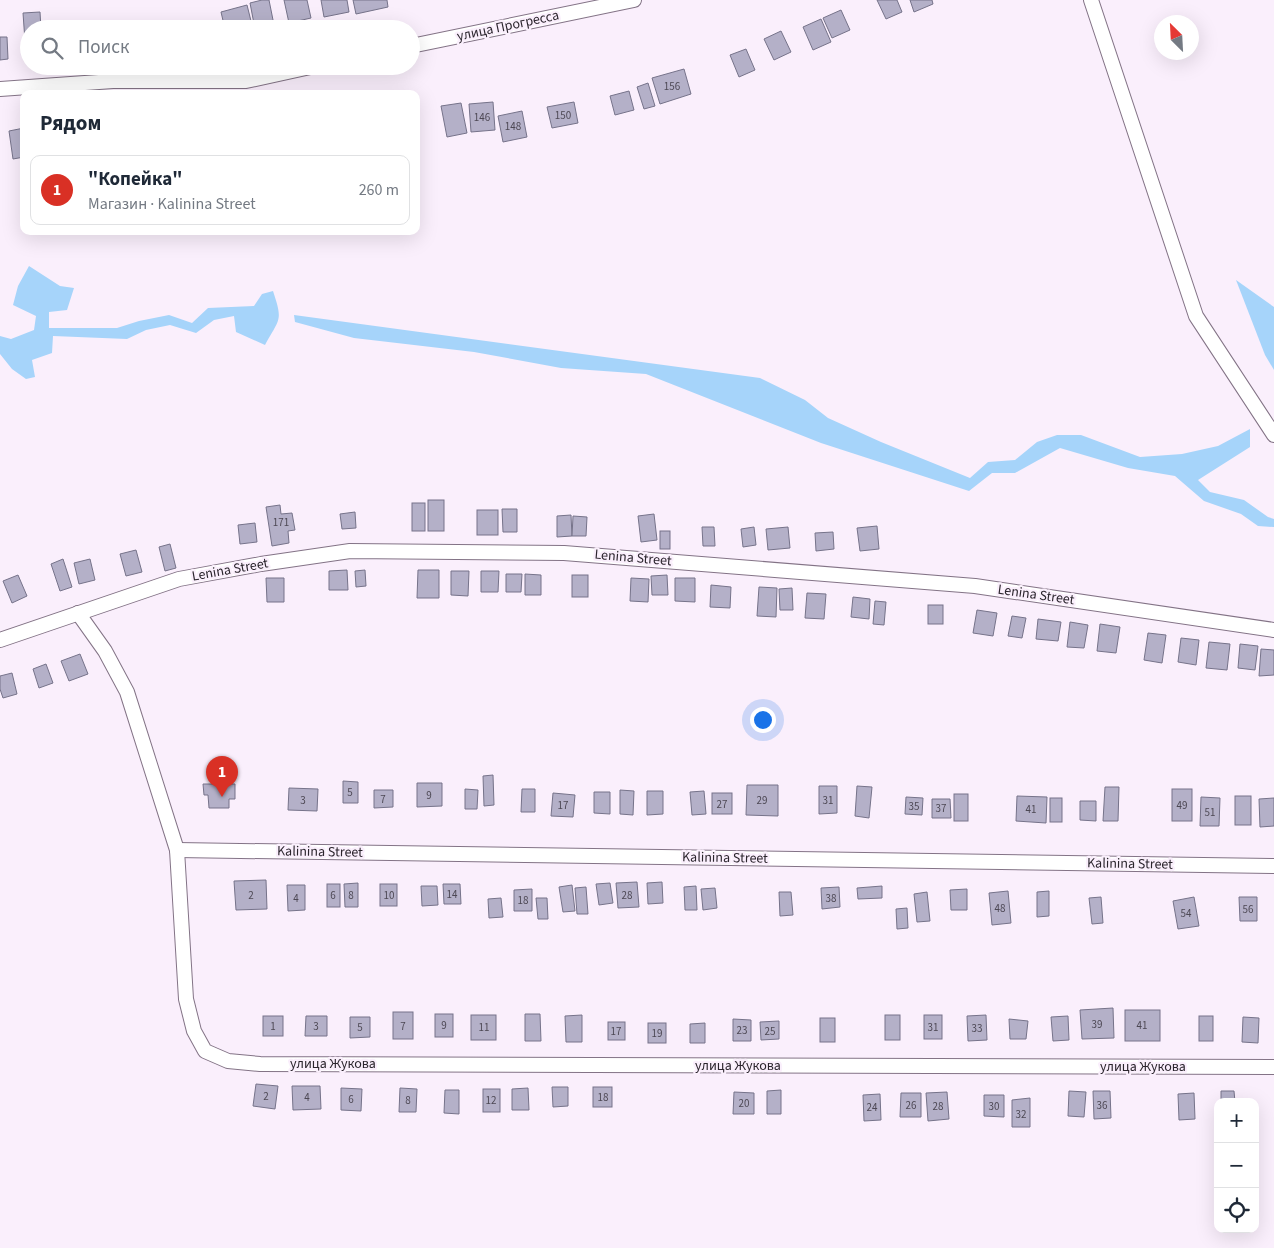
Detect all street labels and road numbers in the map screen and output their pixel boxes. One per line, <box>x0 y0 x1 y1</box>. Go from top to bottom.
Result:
street label: улица Прогресса <box>455 5 561 47</box>
street label: Lenina Street <box>594 545 673 571</box>
street label: Lenina Street <box>190 553 270 587</box>
street label: Lenina Street <box>996 580 1076 610</box>
street label: Kalinina Street <box>277 841 363 863</box>
street label: Kalinina Street <box>682 847 768 869</box>
street label: Kalinina Street <box>1087 853 1173 875</box>
street label: улица Жукова <box>290 1054 376 1074</box>
street label: улица Жукова <box>695 1056 781 1076</box>
street label: улица Жукова <box>1100 1057 1186 1077</box>

